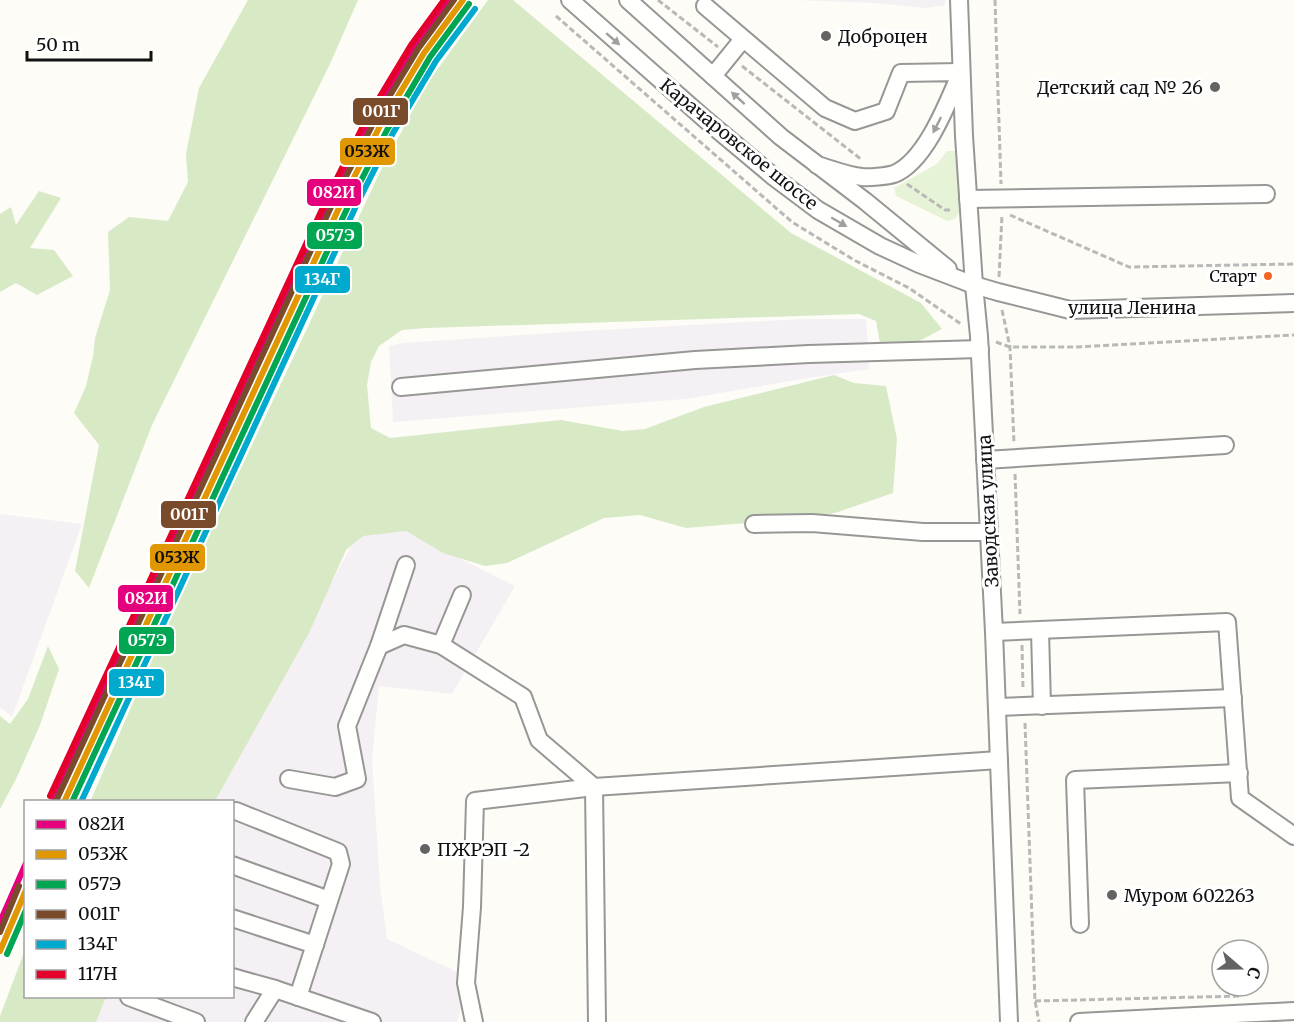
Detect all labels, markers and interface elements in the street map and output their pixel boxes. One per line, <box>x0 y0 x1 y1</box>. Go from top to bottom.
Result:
scale bar <box>27 24 152 62</box>
place label: Доброцен <box>838 25 928 48</box>
marker: Доброцен <box>819 29 833 43</box>
one-way arrow <box>606 32 621 46</box>
text: 50 m <box>36 33 80 56</box>
street label: Карачаровское шоссе <box>655 73 823 215</box>
place label: Детский сад № 26 <box>1037 76 1203 99</box>
marker: Детский сад № 26 <box>1208 80 1222 94</box>
one-way arrow <box>730 91 745 105</box>
line badge: 001Г <box>352 97 409 126</box>
text: 001Г <box>362 101 400 121</box>
one-way arrow <box>932 116 942 134</box>
line badge: 053Ж <box>339 137 396 166</box>
text: 053Ж <box>344 141 390 161</box>
line badge: 082И <box>306 178 362 207</box>
text: 082И <box>313 182 355 202</box>
one-way arrow <box>831 217 848 227</box>
line badge: 057Э <box>306 221 363 250</box>
text: 057Э <box>315 225 355 245</box>
line badge: 134Г <box>294 265 351 294</box>
place label: Старт <box>1210 266 1257 286</box>
text: 134Г <box>304 269 340 289</box>
marker: Старт <box>1262 270 1274 282</box>
street label: улица Ленина <box>1068 296 1196 319</box>
street label: Заводская улица <box>972 434 1003 588</box>
line badge: 001Г <box>160 500 217 529</box>
text: 001Г <box>170 504 208 524</box>
line badge: 053Ж <box>149 543 206 572</box>
text: 053Ж <box>154 547 200 567</box>
line badge: 082И <box>117 584 174 613</box>
text: 082И <box>125 588 167 608</box>
line badge: 057Э <box>118 626 175 655</box>
text: 057Э <box>127 630 167 650</box>
line badge: 134Г <box>108 668 165 697</box>
text: 134Г <box>118 672 154 692</box>
legend <box>24 800 234 998</box>
text: 082И <box>78 812 125 835</box>
place label: ПЖРЭП -2 <box>437 838 530 861</box>
text: 053Ж <box>78 842 128 865</box>
marker: ПЖРЭП -2 <box>418 842 432 856</box>
text: 057Э <box>78 872 121 895</box>
place label: Муром 602263 <box>1124 884 1255 907</box>
marker: Муром 602263 <box>1105 888 1119 902</box>
text: 001Г <box>78 902 120 925</box>
text: 134Г <box>78 932 117 955</box>
north arrow <box>1210 938 1270 998</box>
text: 117Н <box>78 962 117 985</box>
text: С <box>1243 965 1265 982</box>

